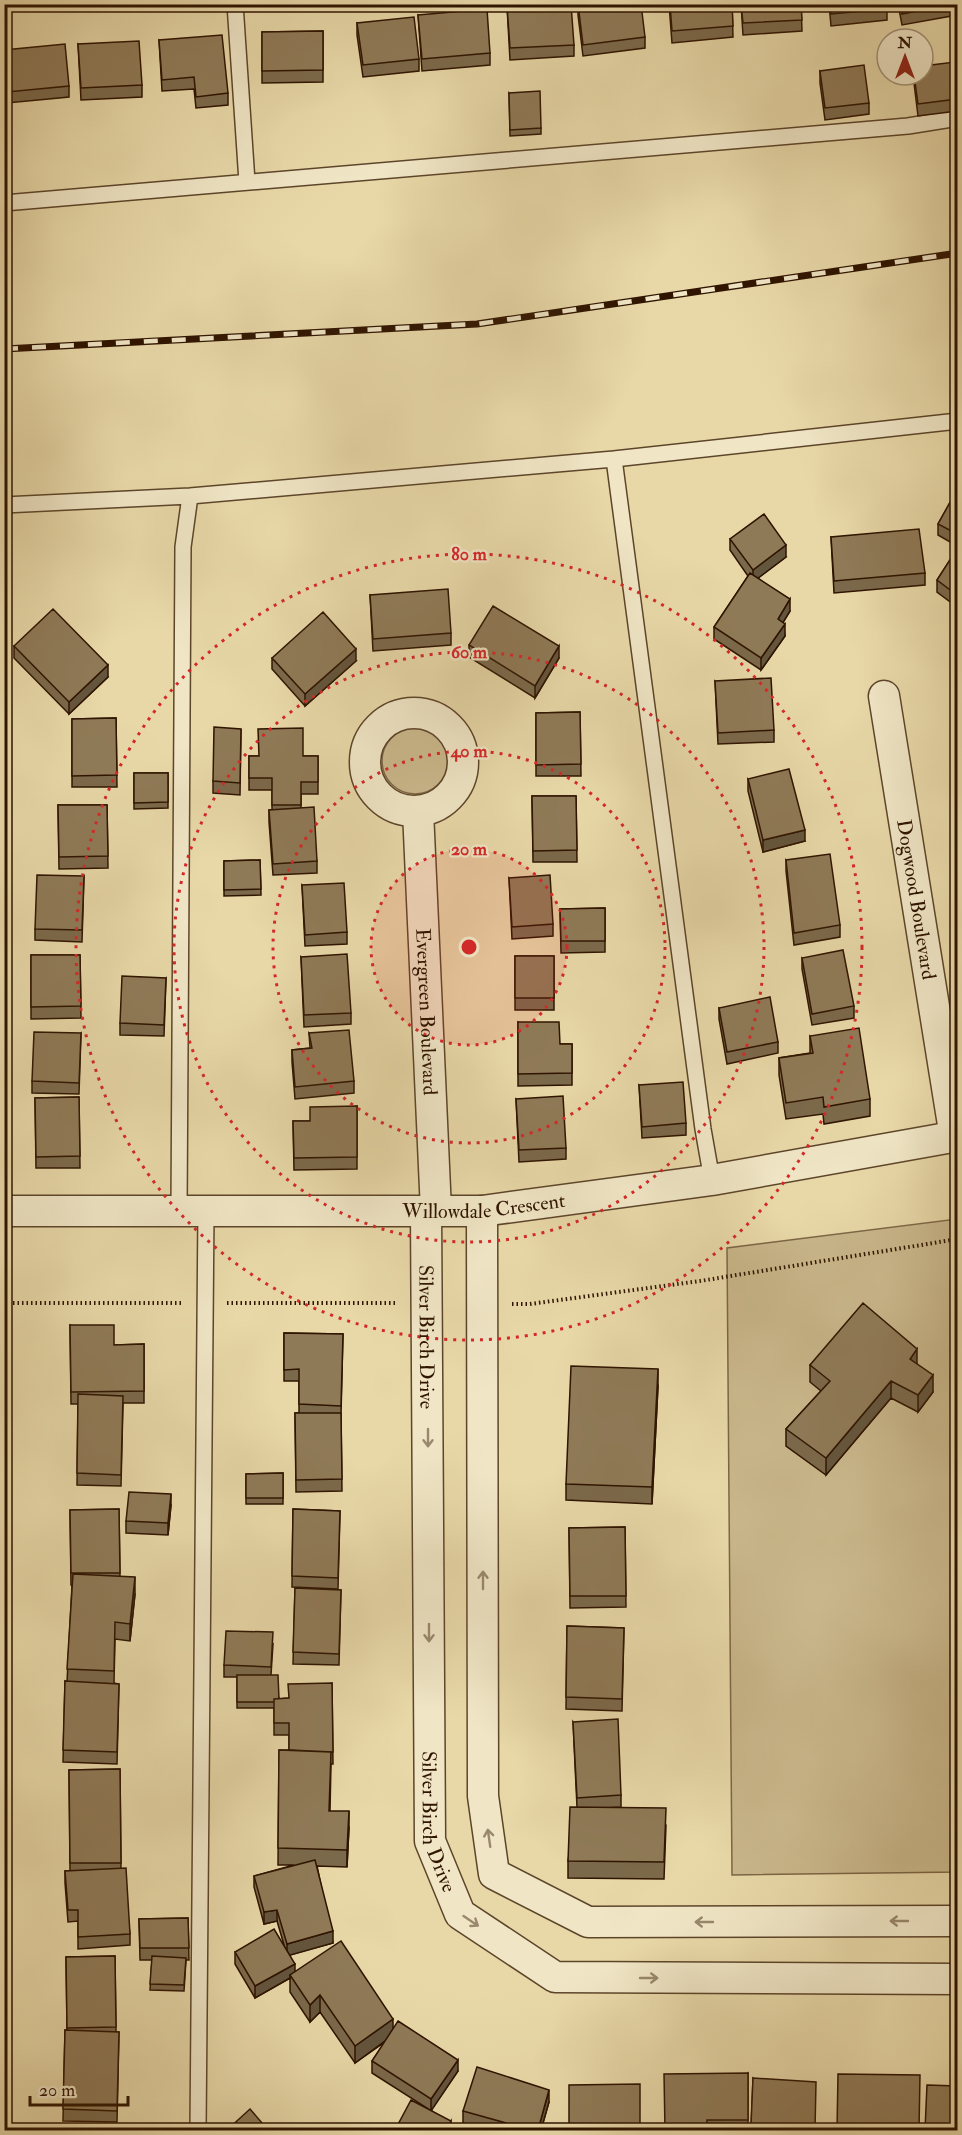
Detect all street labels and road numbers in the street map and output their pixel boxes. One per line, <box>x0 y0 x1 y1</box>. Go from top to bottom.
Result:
street label: Dogwood Boulevard <box>891 818 941 981</box>
street label: Evergreen Boulevard <box>410 928 443 1096</box>
street label: Willowdale Crescent <box>401 1188 567 1224</box>
street label: Silver Birch Drive <box>413 1265 439 1409</box>
street label: Silver Birch Drive <box>416 1751 462 1896</box>

